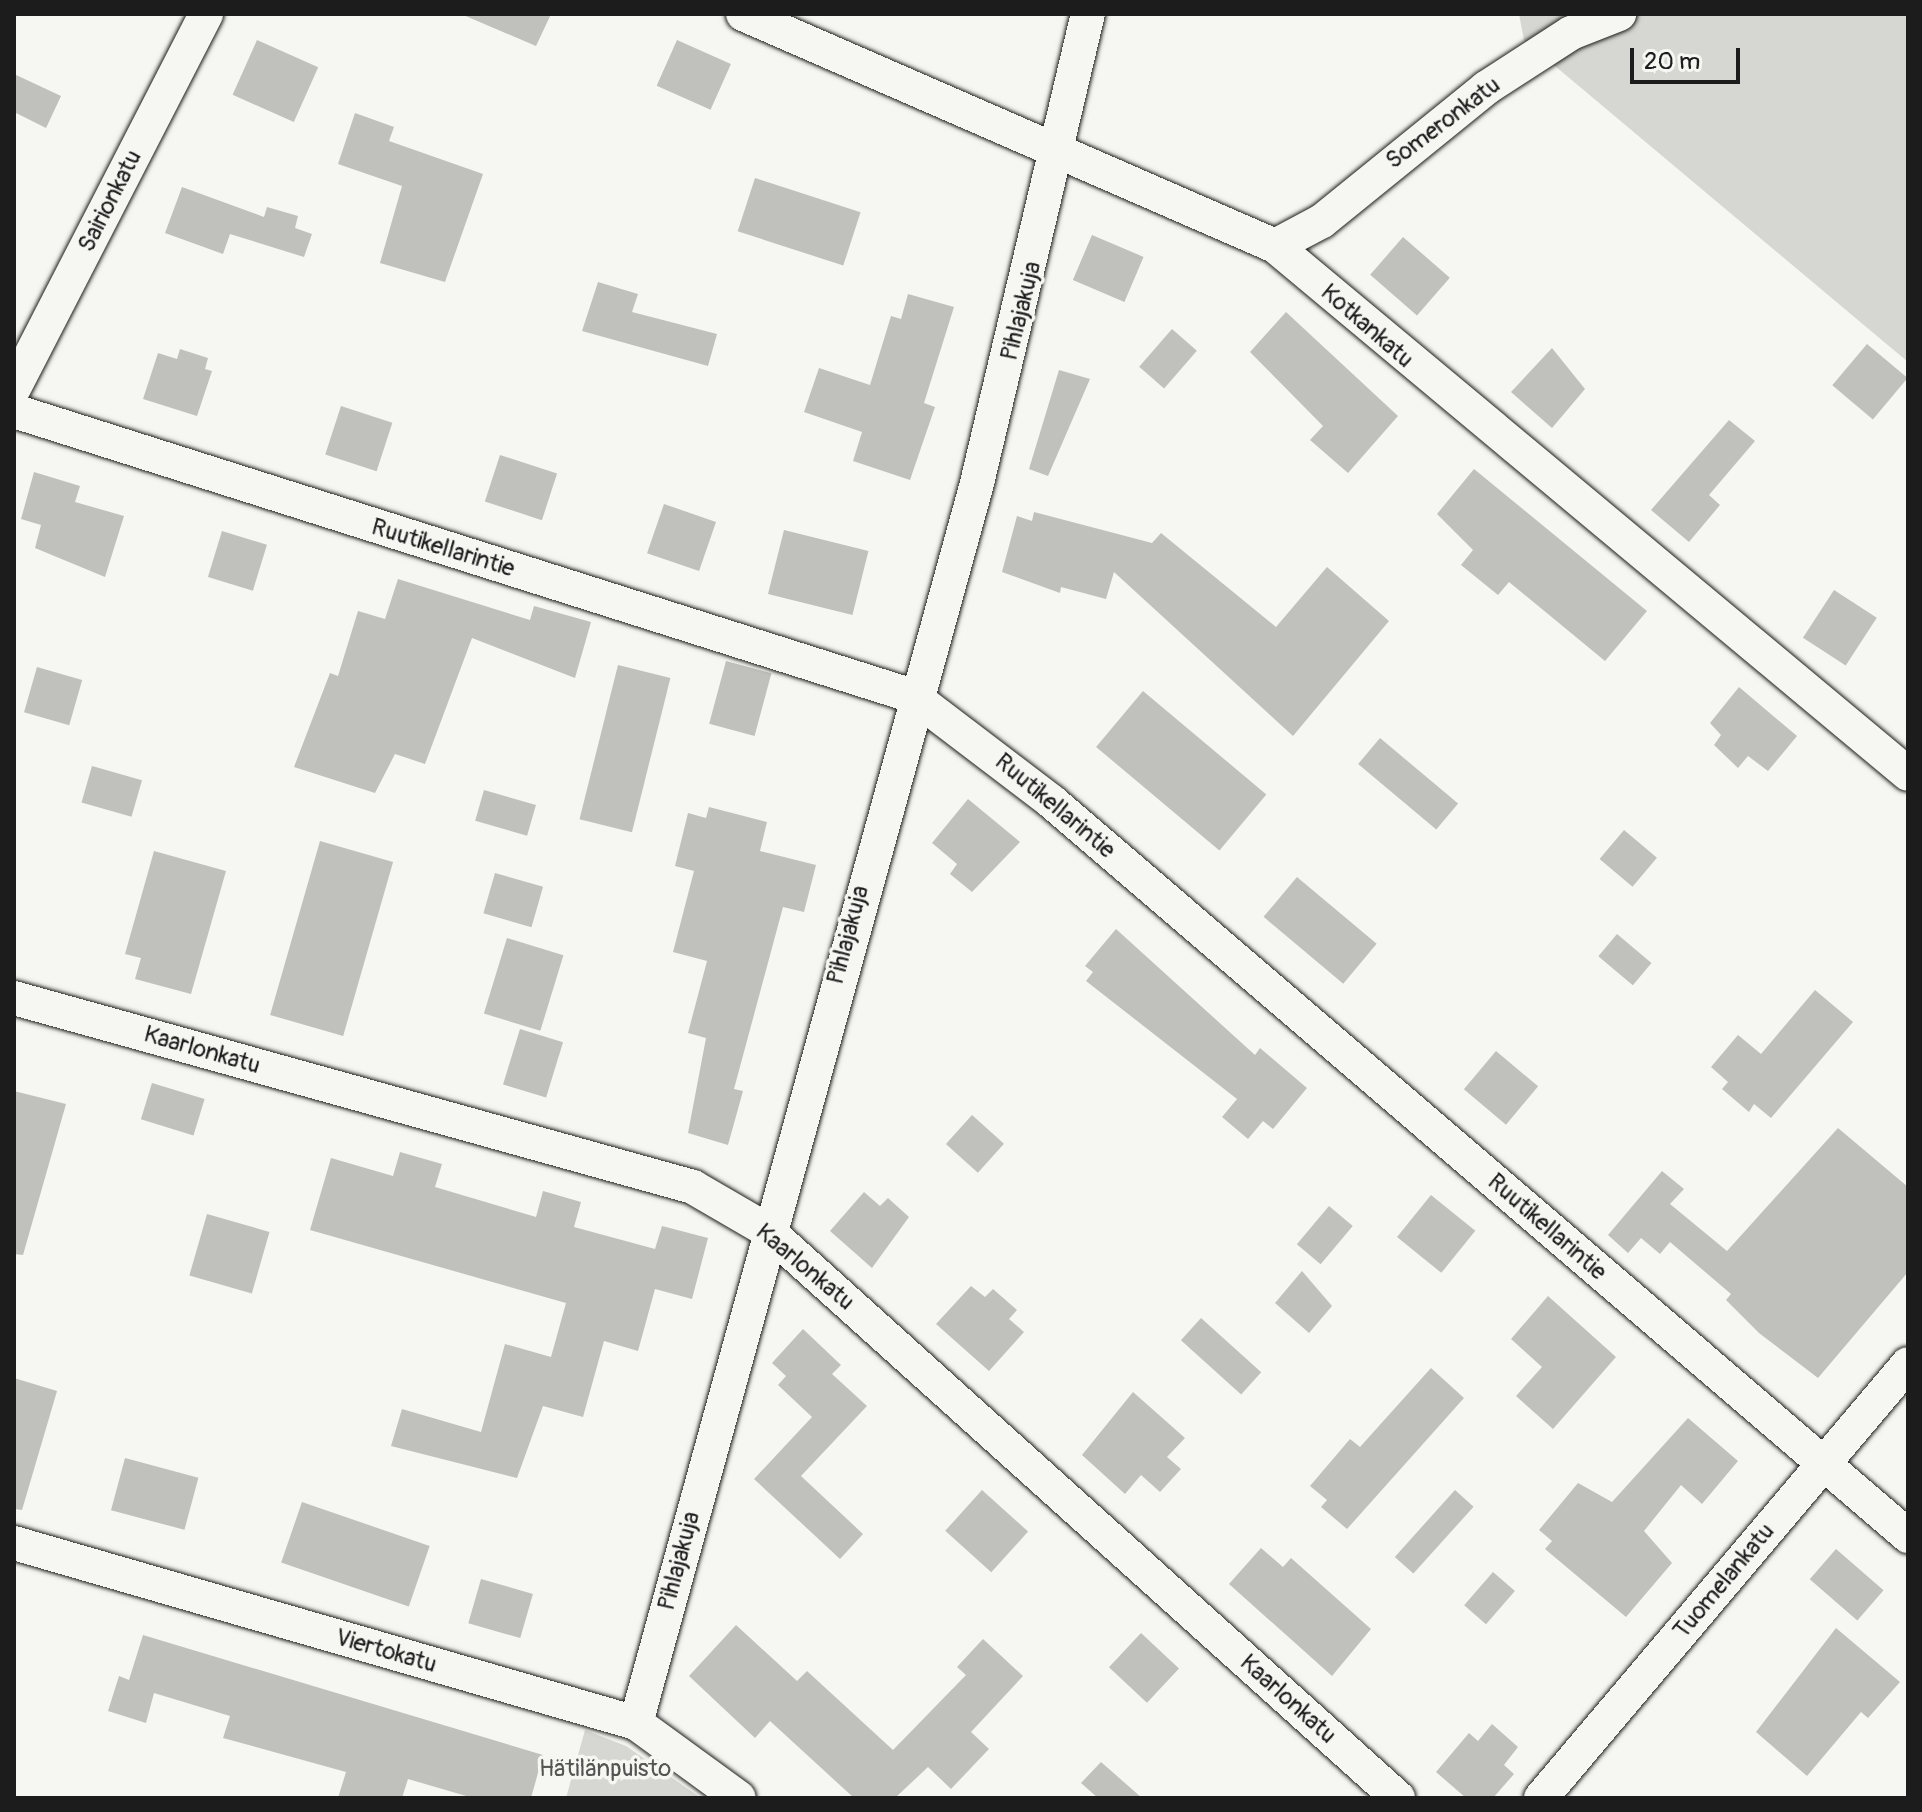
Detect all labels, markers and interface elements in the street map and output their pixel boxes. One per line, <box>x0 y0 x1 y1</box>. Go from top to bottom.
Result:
scale bar <box>1634 32 1744 82</box>
text: 20 m <box>1644 47 1700 76</box>
street label: Someronkatu <box>1380 71 1506 175</box>
street label: Sairionkatu <box>72 145 148 257</box>
street label: Pihlajakuja <box>995 258 1047 364</box>
street label: Kotkankatu <box>1315 278 1419 374</box>
street label: Ruutikellarintie <box>368 513 518 583</box>
street label: Ruutikellarintie <box>989 747 1121 865</box>
street label: Pihlajakuja <box>821 882 875 988</box>
street label: Kaarlonkatu <box>141 1020 263 1080</box>
street label: Ruutikellarintie <box>1482 1168 1612 1286</box>
street label: Kaarlonkatu <box>750 1218 860 1316</box>
street label: Pihlajakuja <box>652 1508 706 1614</box>
street label: Tuomelankatu <box>1667 1517 1781 1645</box>
street label: Viertokatu <box>332 1623 440 1679</box>
street label: Kaarlonkatu <box>1234 1648 1342 1750</box>
park label: Hätilänpuisto <box>539 1755 671 1783</box>

